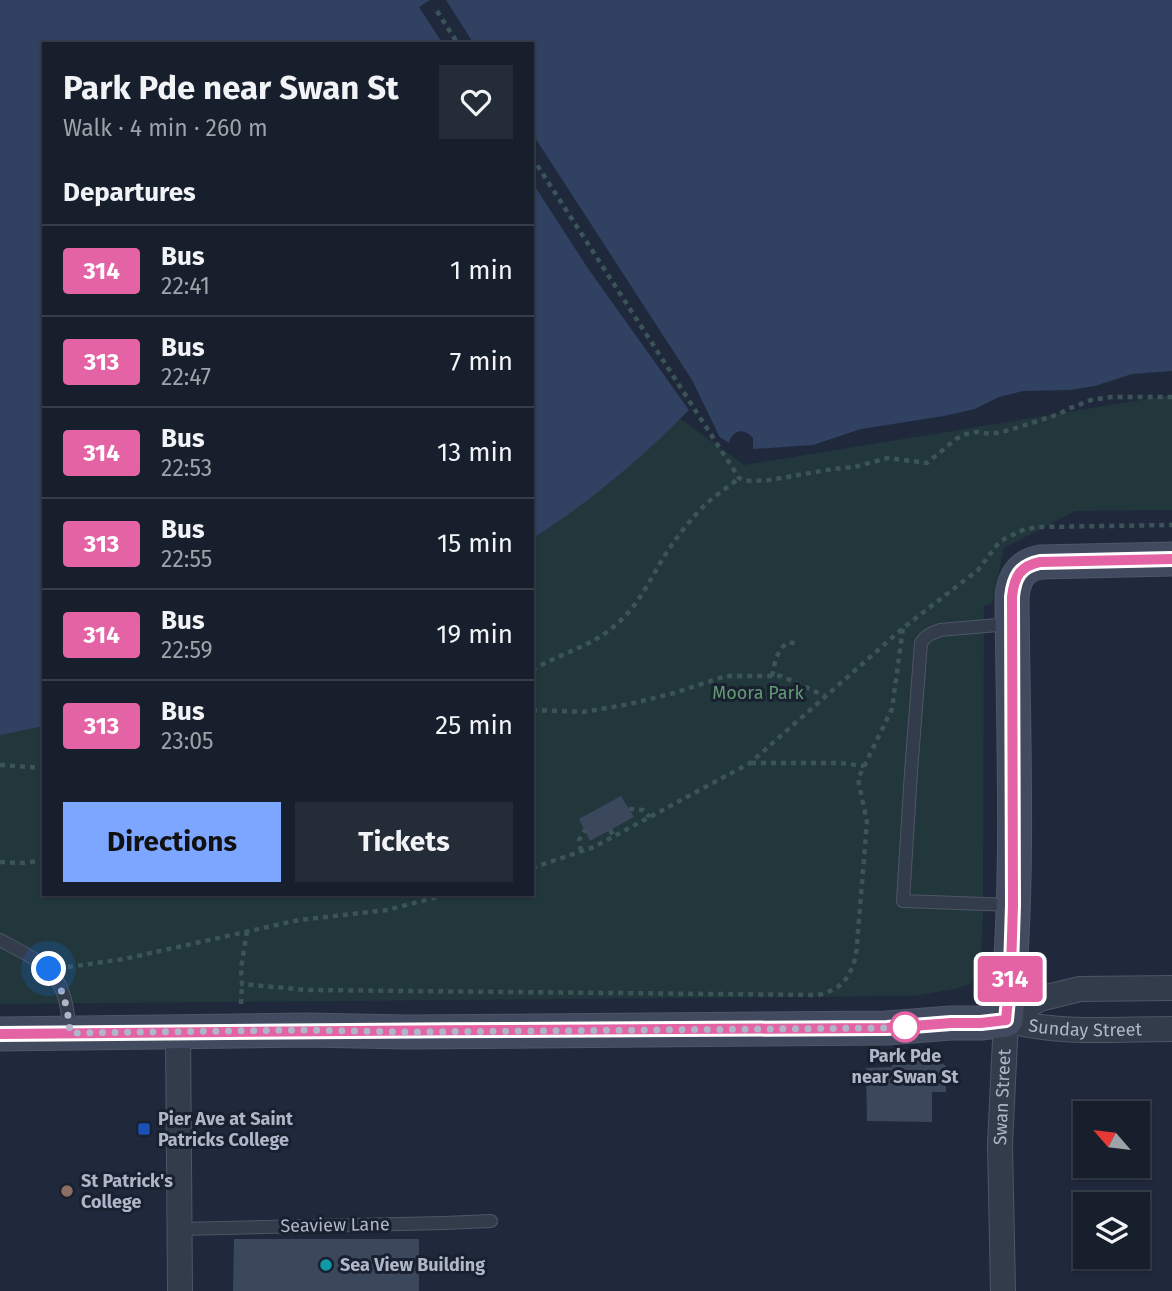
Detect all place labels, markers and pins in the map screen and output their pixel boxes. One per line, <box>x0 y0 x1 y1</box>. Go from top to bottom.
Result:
marker: Park Pde near Swan St <box>890 1012 920 1042</box>
place label: Park Pde near Swan St <box>852 1045 959 1088</box>
place label: Pier Ave at Saint Patricks College <box>158 1108 294 1151</box>
marker: Pier Ave at Saint Patricks College <box>136 1121 152 1137</box>
place label: St Patrick's College <box>81 1170 173 1213</box>
marker: St Patrick's College <box>59 1183 75 1199</box>
place label: Sea View Building <box>340 1254 485 1276</box>
marker: Sea View Building <box>318 1257 334 1273</box>

